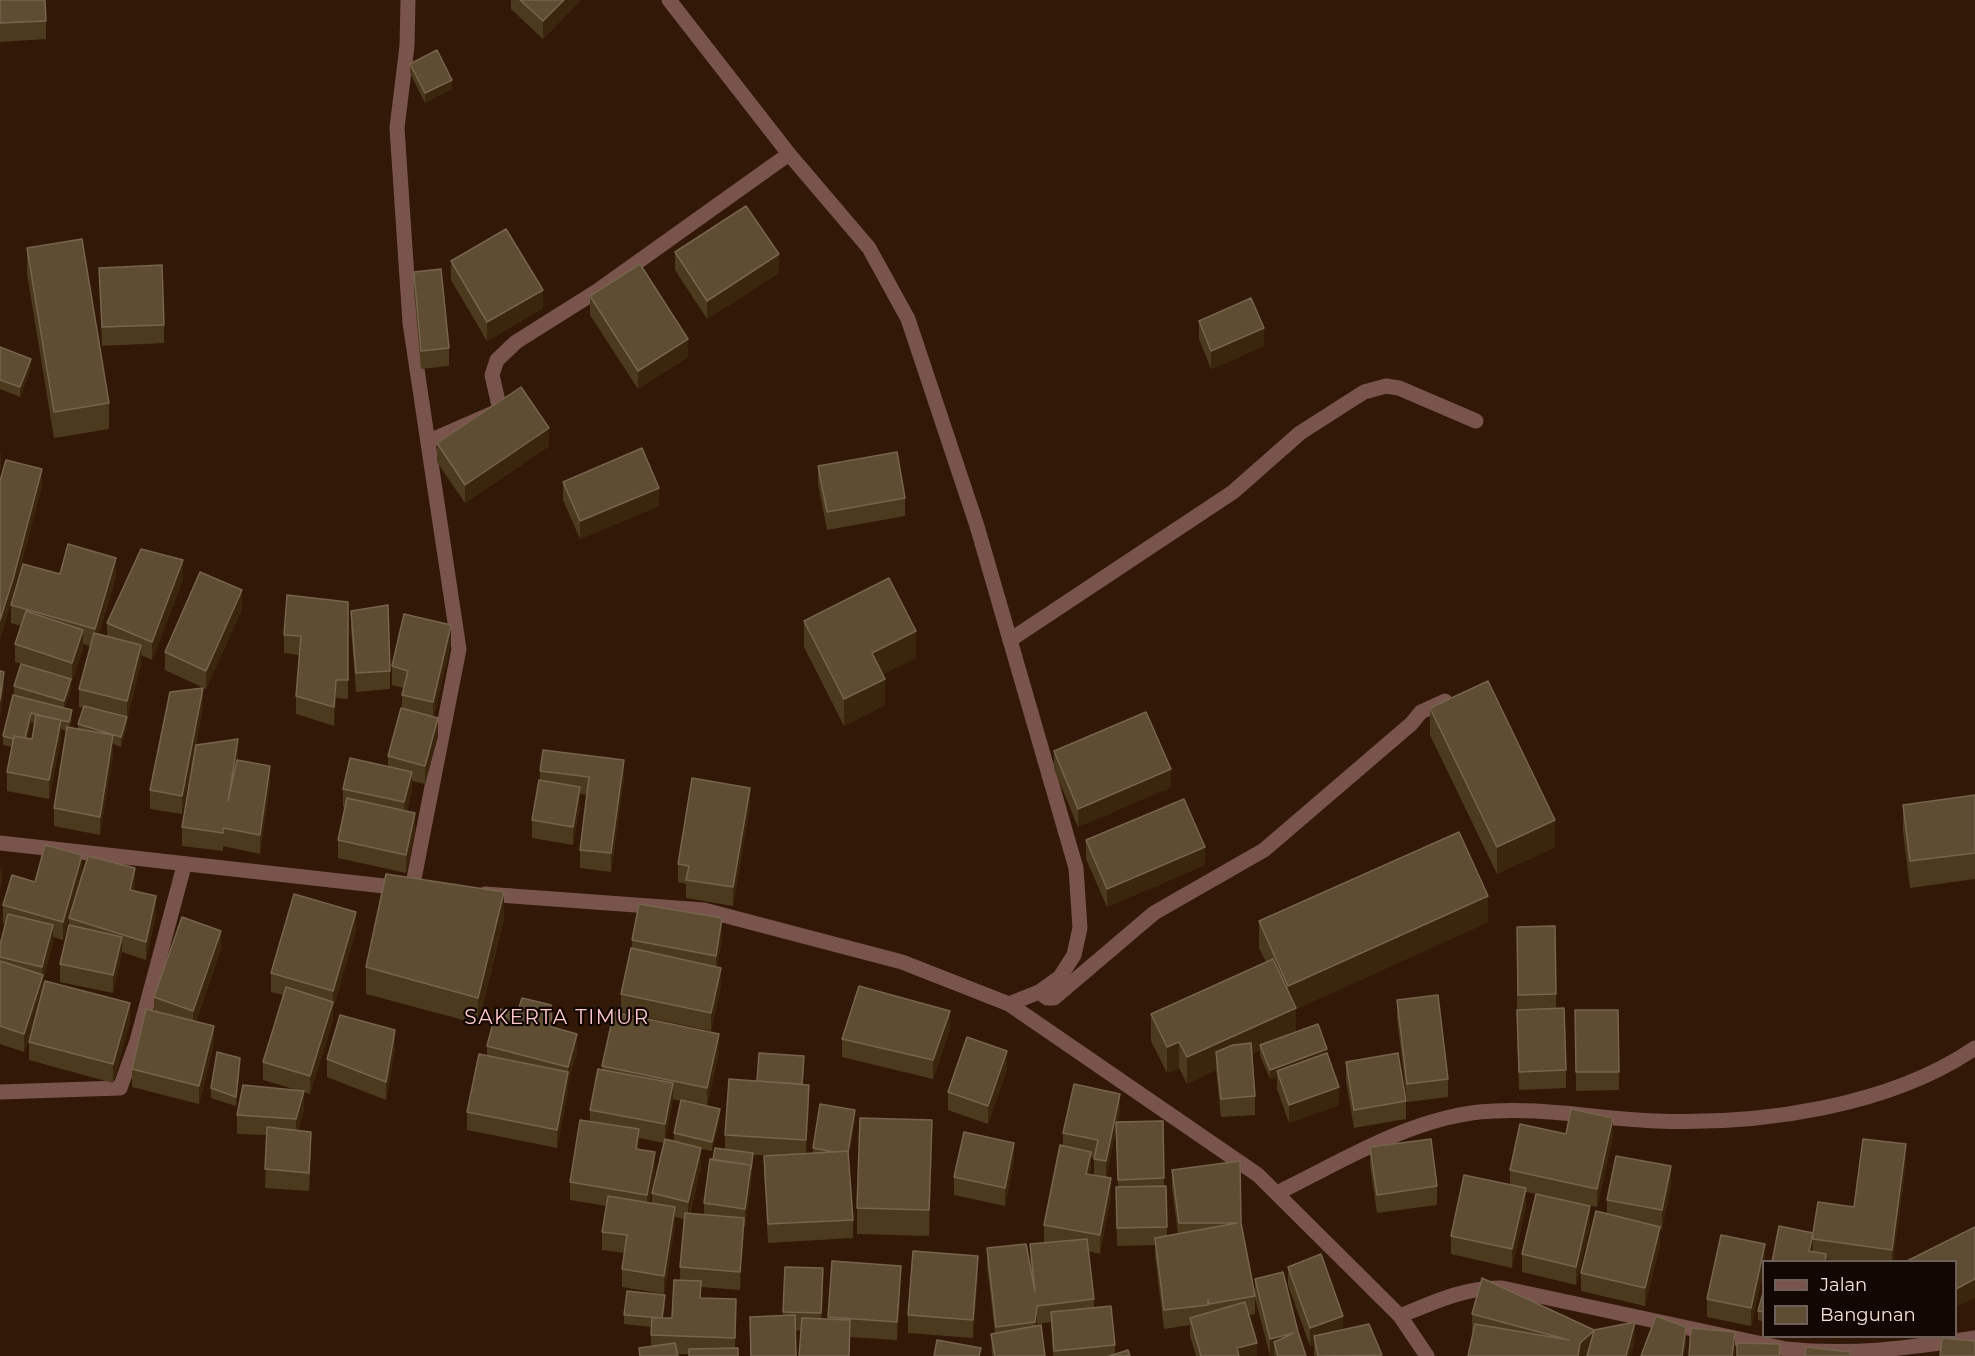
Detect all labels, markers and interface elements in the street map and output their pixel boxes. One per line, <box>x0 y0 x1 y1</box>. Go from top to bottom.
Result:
district label: SAKERTA TIMUR <box>464 1006 650 1030</box>
legend <box>1762 1260 1957 1338</box>
text: Jalan <box>1820 1274 1867 1296</box>
text: Bangunan <box>1820 1304 1916 1326</box>

